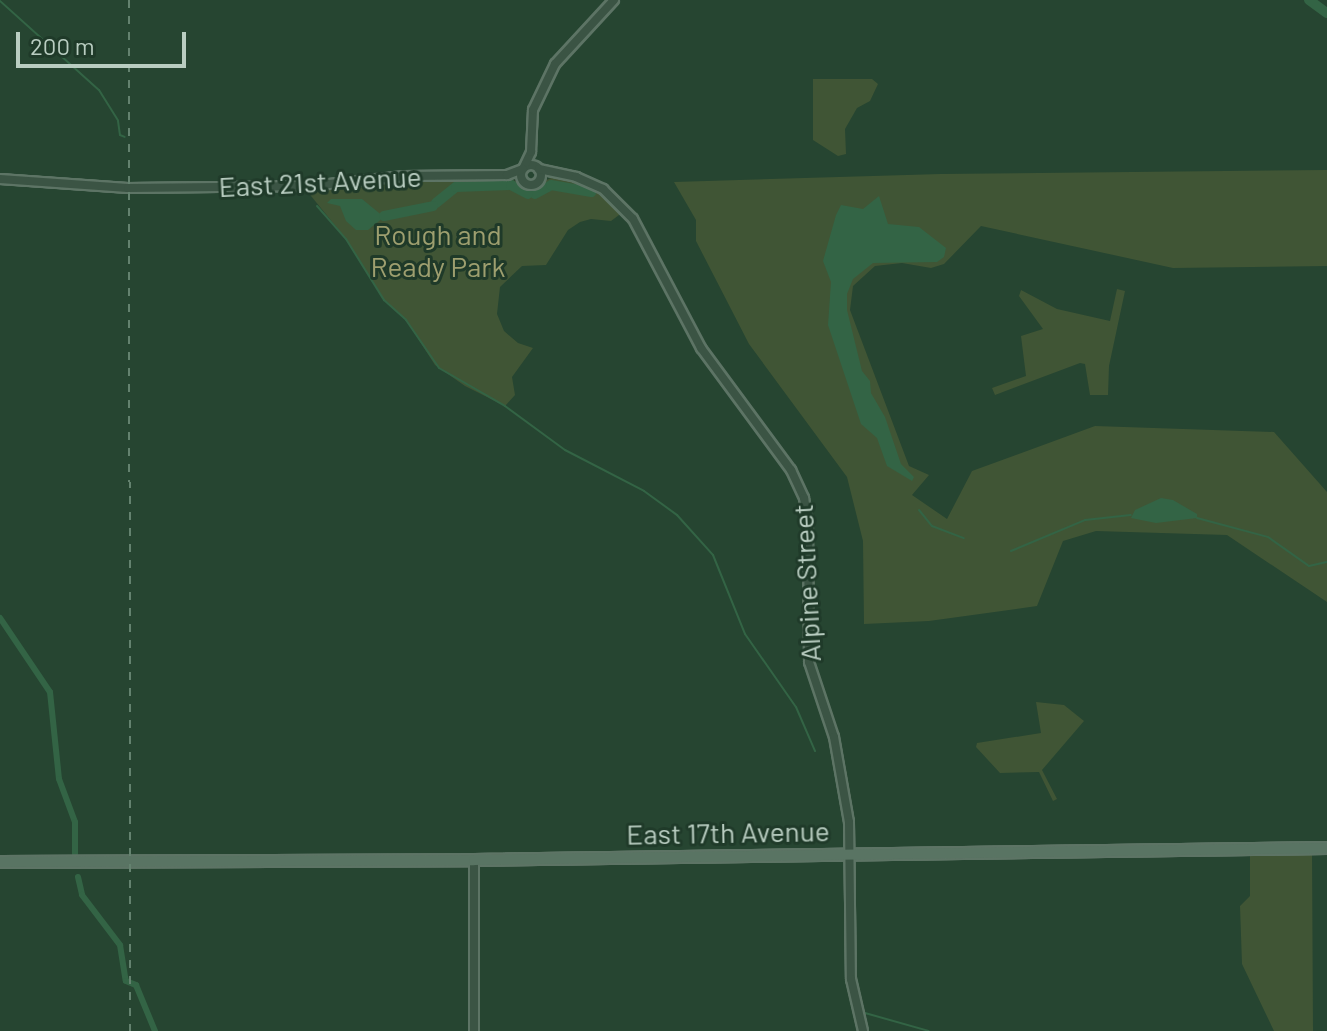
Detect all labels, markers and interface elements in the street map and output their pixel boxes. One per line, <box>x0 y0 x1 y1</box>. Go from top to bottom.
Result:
scale bar <box>20 16 190 66</box>
text: 200 m <box>30 31 95 60</box>
street label: East 21st Avenue <box>218 159 422 203</box>
park label: Rough and Ready Park <box>371 217 505 283</box>
street label: Alpine Street <box>785 503 827 663</box>
street label: East 17th Avenue <box>626 813 830 851</box>

